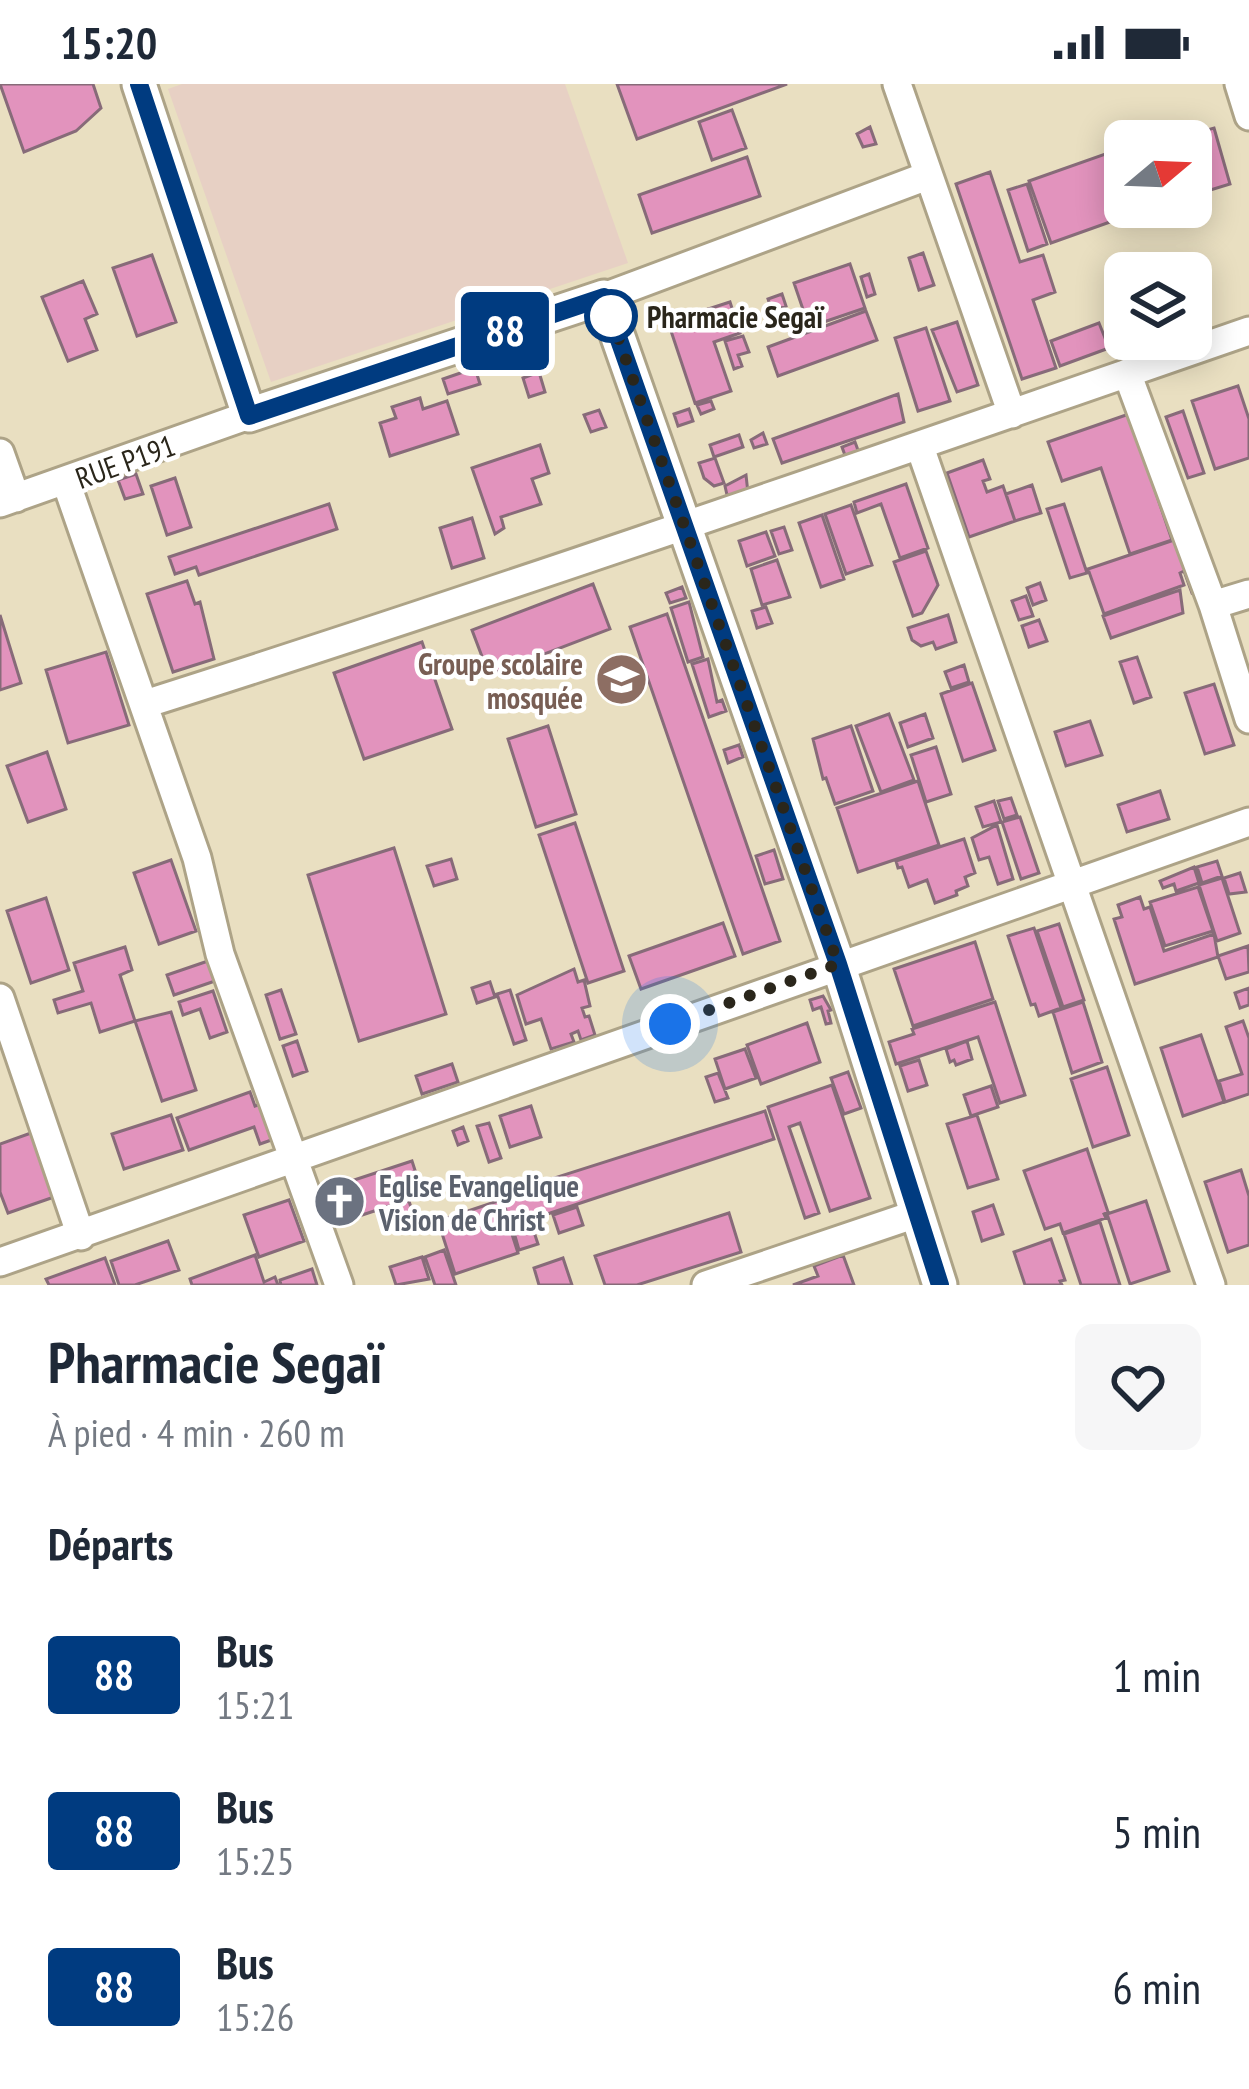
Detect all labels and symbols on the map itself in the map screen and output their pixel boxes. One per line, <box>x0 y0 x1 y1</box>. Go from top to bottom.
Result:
north arrow <box>1104 120 1212 228</box>
marker: Pharmacie Segaï <box>586 291 636 341</box>
line badge: 88 <box>451 292 559 370</box>
place label: Pharmacie Segaï <box>647 297 825 336</box>
street label: RUE P191 <box>70 425 180 497</box>
place label: Groupe scolaire mosquée <box>418 644 583 717</box>
school or university icon: Groupe scolaire mosquée <box>594 652 650 708</box>
your location <box>640 994 700 1054</box>
place label: Eglise Evangelique Vision de Christ <box>378 1166 579 1239</box>
church icon: Eglise Evangelique Vision de Christ <box>312 1174 368 1230</box>

